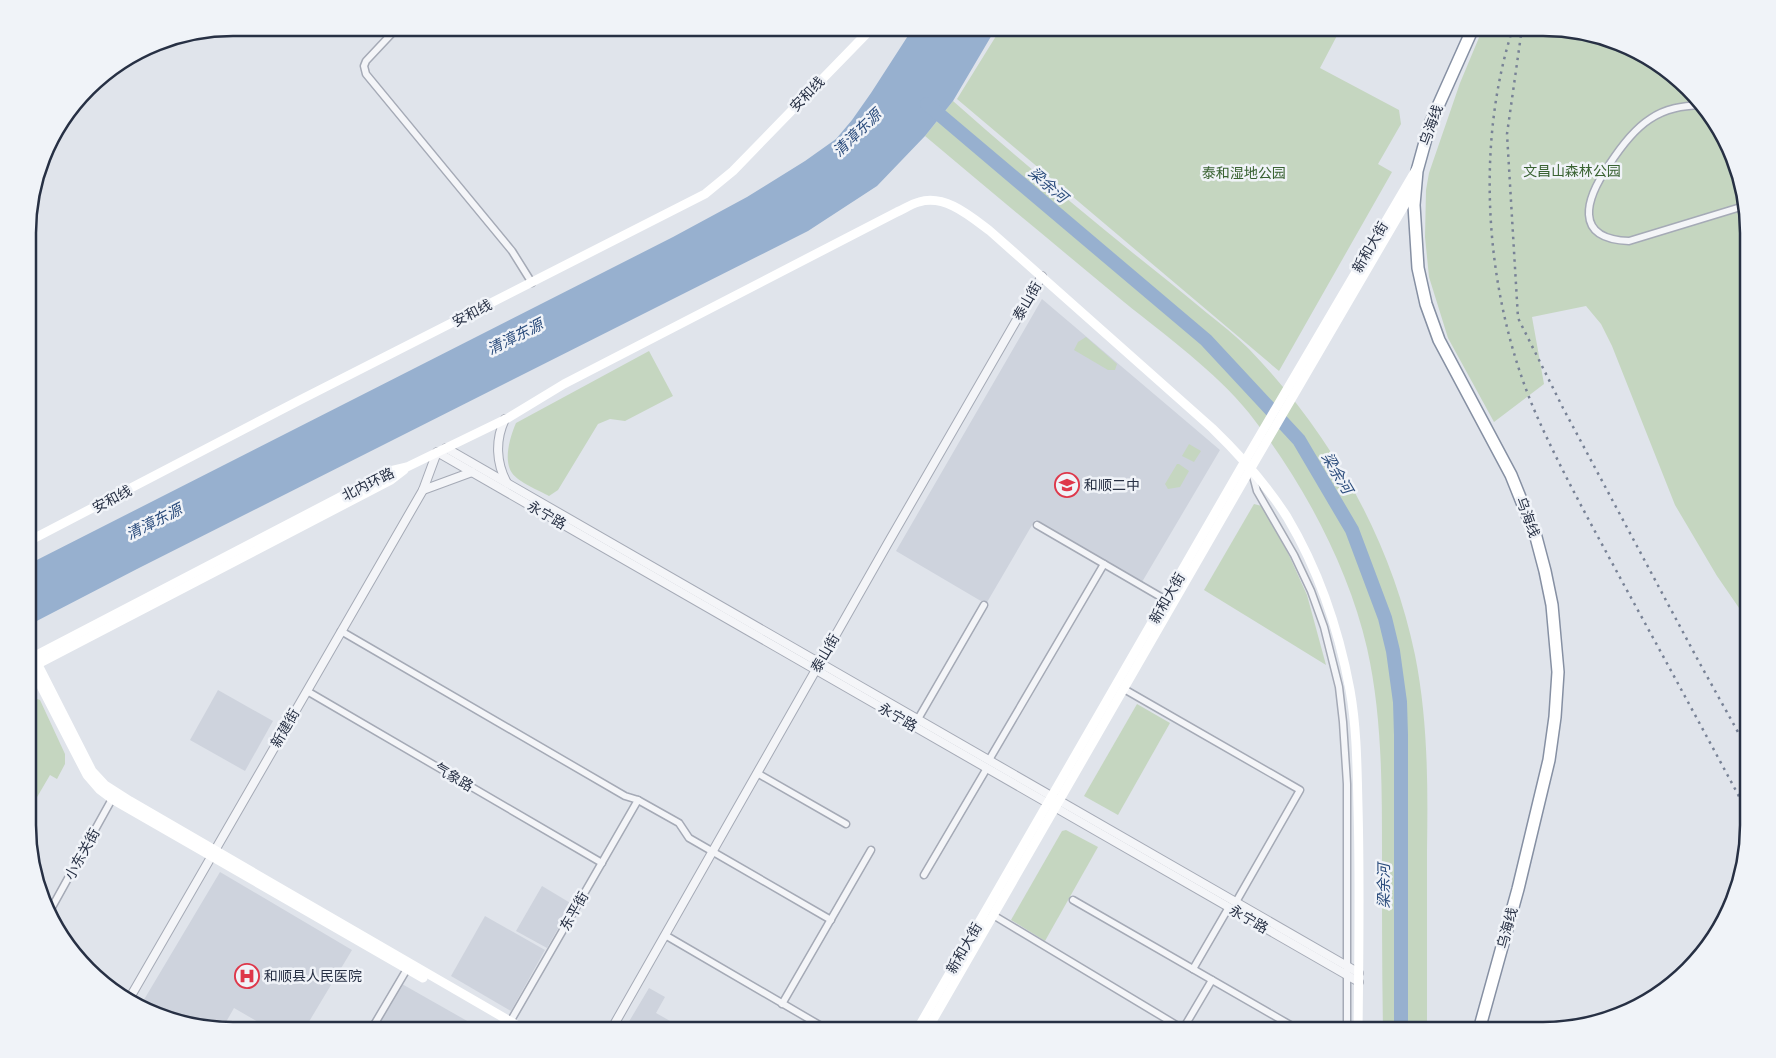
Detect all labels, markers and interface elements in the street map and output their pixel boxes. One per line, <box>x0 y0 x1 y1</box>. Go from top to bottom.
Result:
street label: 安和线 <box>787 73 827 115</box>
street label: 乌海线 <box>1416 103 1446 147</box>
water label: 清漳东源 <box>829 104 886 160</box>
park label: 文昌山森林公园 <box>1523 163 1621 179</box>
water label: 梁余河 <box>1026 164 1073 208</box>
park label: 泰和湿地公园 <box>1202 165 1286 181</box>
street label: 新和大街 <box>1349 219 1391 275</box>
street label: 泰山街 <box>1010 279 1044 323</box>
street label: 安和线 <box>450 296 494 330</box>
water label: 清漳东源 <box>484 314 548 358</box>
water label: 梁余河 <box>1319 449 1358 499</box>
street label: 北内环路 <box>339 465 397 503</box>
school or university icon: 和顺二中 <box>1054 472 1080 498</box>
place label: 和顺二中 <box>1084 477 1140 493</box>
street label: 安和线 <box>90 482 134 516</box>
street label: 乌海线 <box>1513 495 1543 539</box>
street label: 永宁路 <box>525 498 569 532</box>
water label: 清漳东源 <box>123 499 187 543</box>
street label: 新和大街 <box>1146 570 1188 626</box>
street label: 泰山街 <box>808 631 842 675</box>
street label: 永宁路 <box>876 700 920 734</box>
street label: 新建街 <box>268 706 302 750</box>
street label: 气象路 <box>432 760 476 794</box>
street label: 小东关街 <box>61 826 103 882</box>
water label: 梁余河 <box>1375 861 1392 909</box>
street label: 东平街 <box>557 889 591 933</box>
street label: 永宁路 <box>1227 902 1271 936</box>
street label: 乌海线 <box>1494 906 1520 950</box>
street label: 新和大街 <box>943 920 985 976</box>
hospital icon: 和顺县人民医院 <box>234 963 260 989</box>
place label: 和顺县人民医院 <box>264 968 362 984</box>

